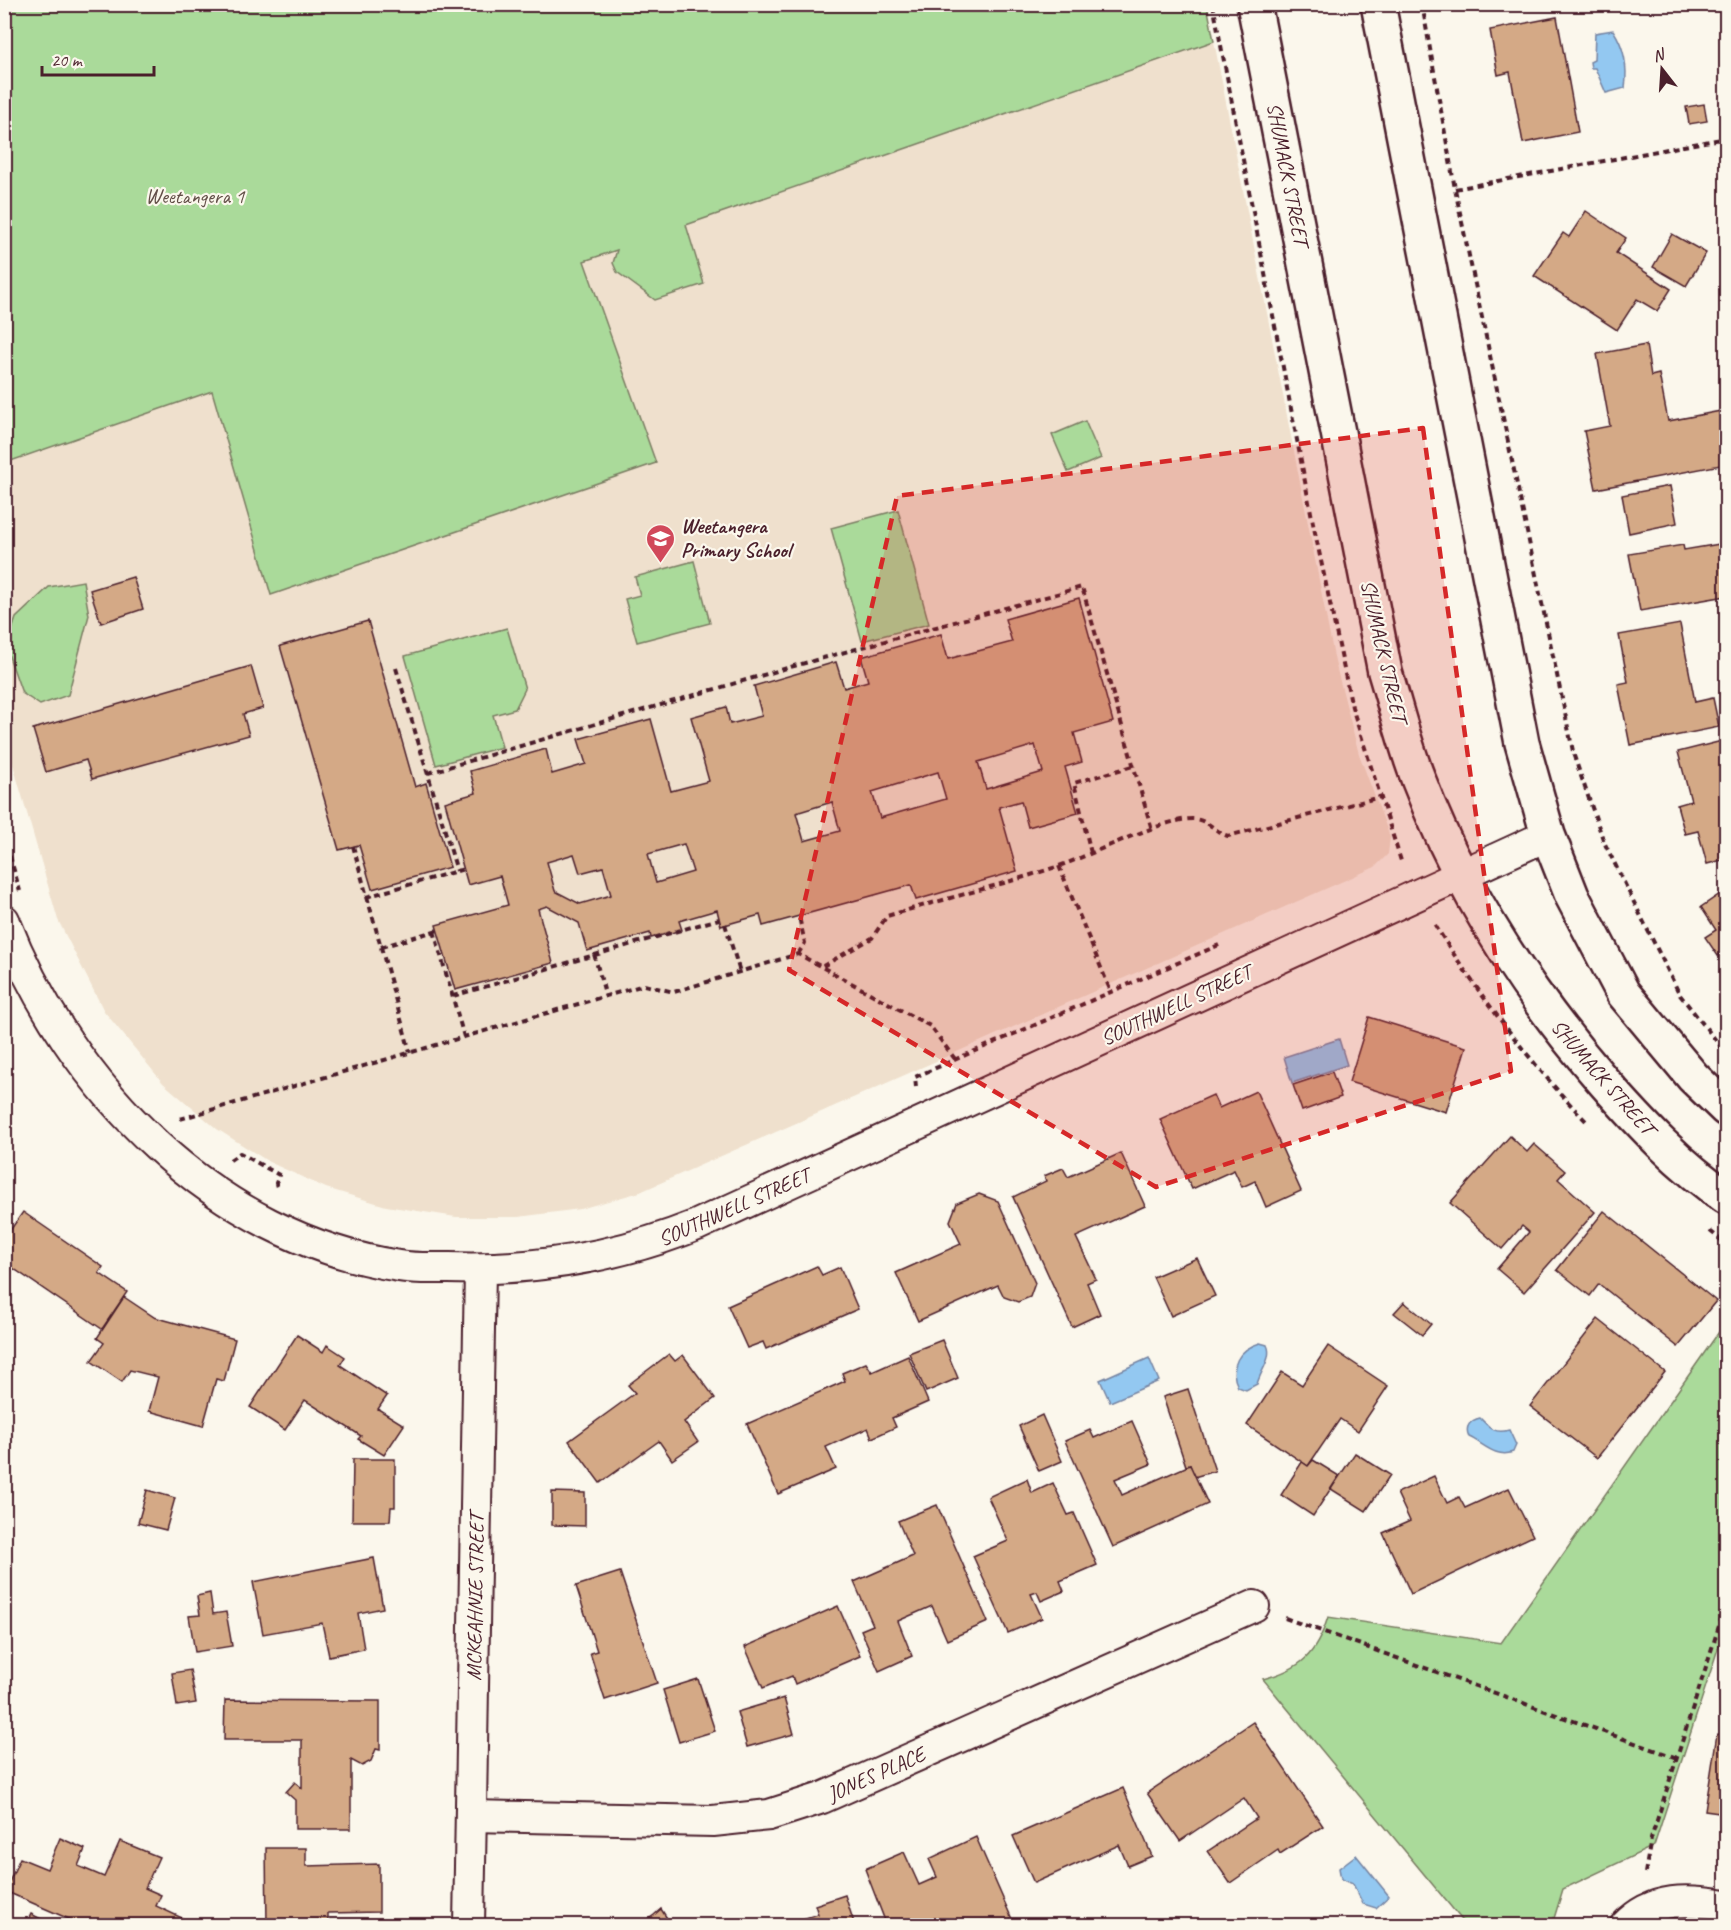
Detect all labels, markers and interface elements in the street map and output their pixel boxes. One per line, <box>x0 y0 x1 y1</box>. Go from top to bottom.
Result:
scale bar <box>42 39 154 77</box>
north arrow <box>1632 39 1692 99</box>
text: N <box>1650 44 1669 67</box>
text: 20 m <box>51 49 84 71</box>
street label: SHUMACK STREET <box>1261 100 1316 253</box>
park label: Weetangera 1 <box>146 183 246 209</box>
place label: Weetangera Primary School <box>681 513 795 563</box>
school or university icon: Weetangera Primary School <box>644 522 676 564</box>
street label: SHUMACK STREET <box>1355 577 1414 730</box>
street label: SOUTHWELL STREET <box>1097 957 1259 1051</box>
street label: SHUMACK STREET <box>1546 1014 1664 1144</box>
street label: SOUTHWELL STREET <box>654 1160 818 1252</box>
street label: MCKEAHNIE STREET <box>461 1508 490 1681</box>
street label: JONES PLACE <box>822 1740 932 1807</box>

